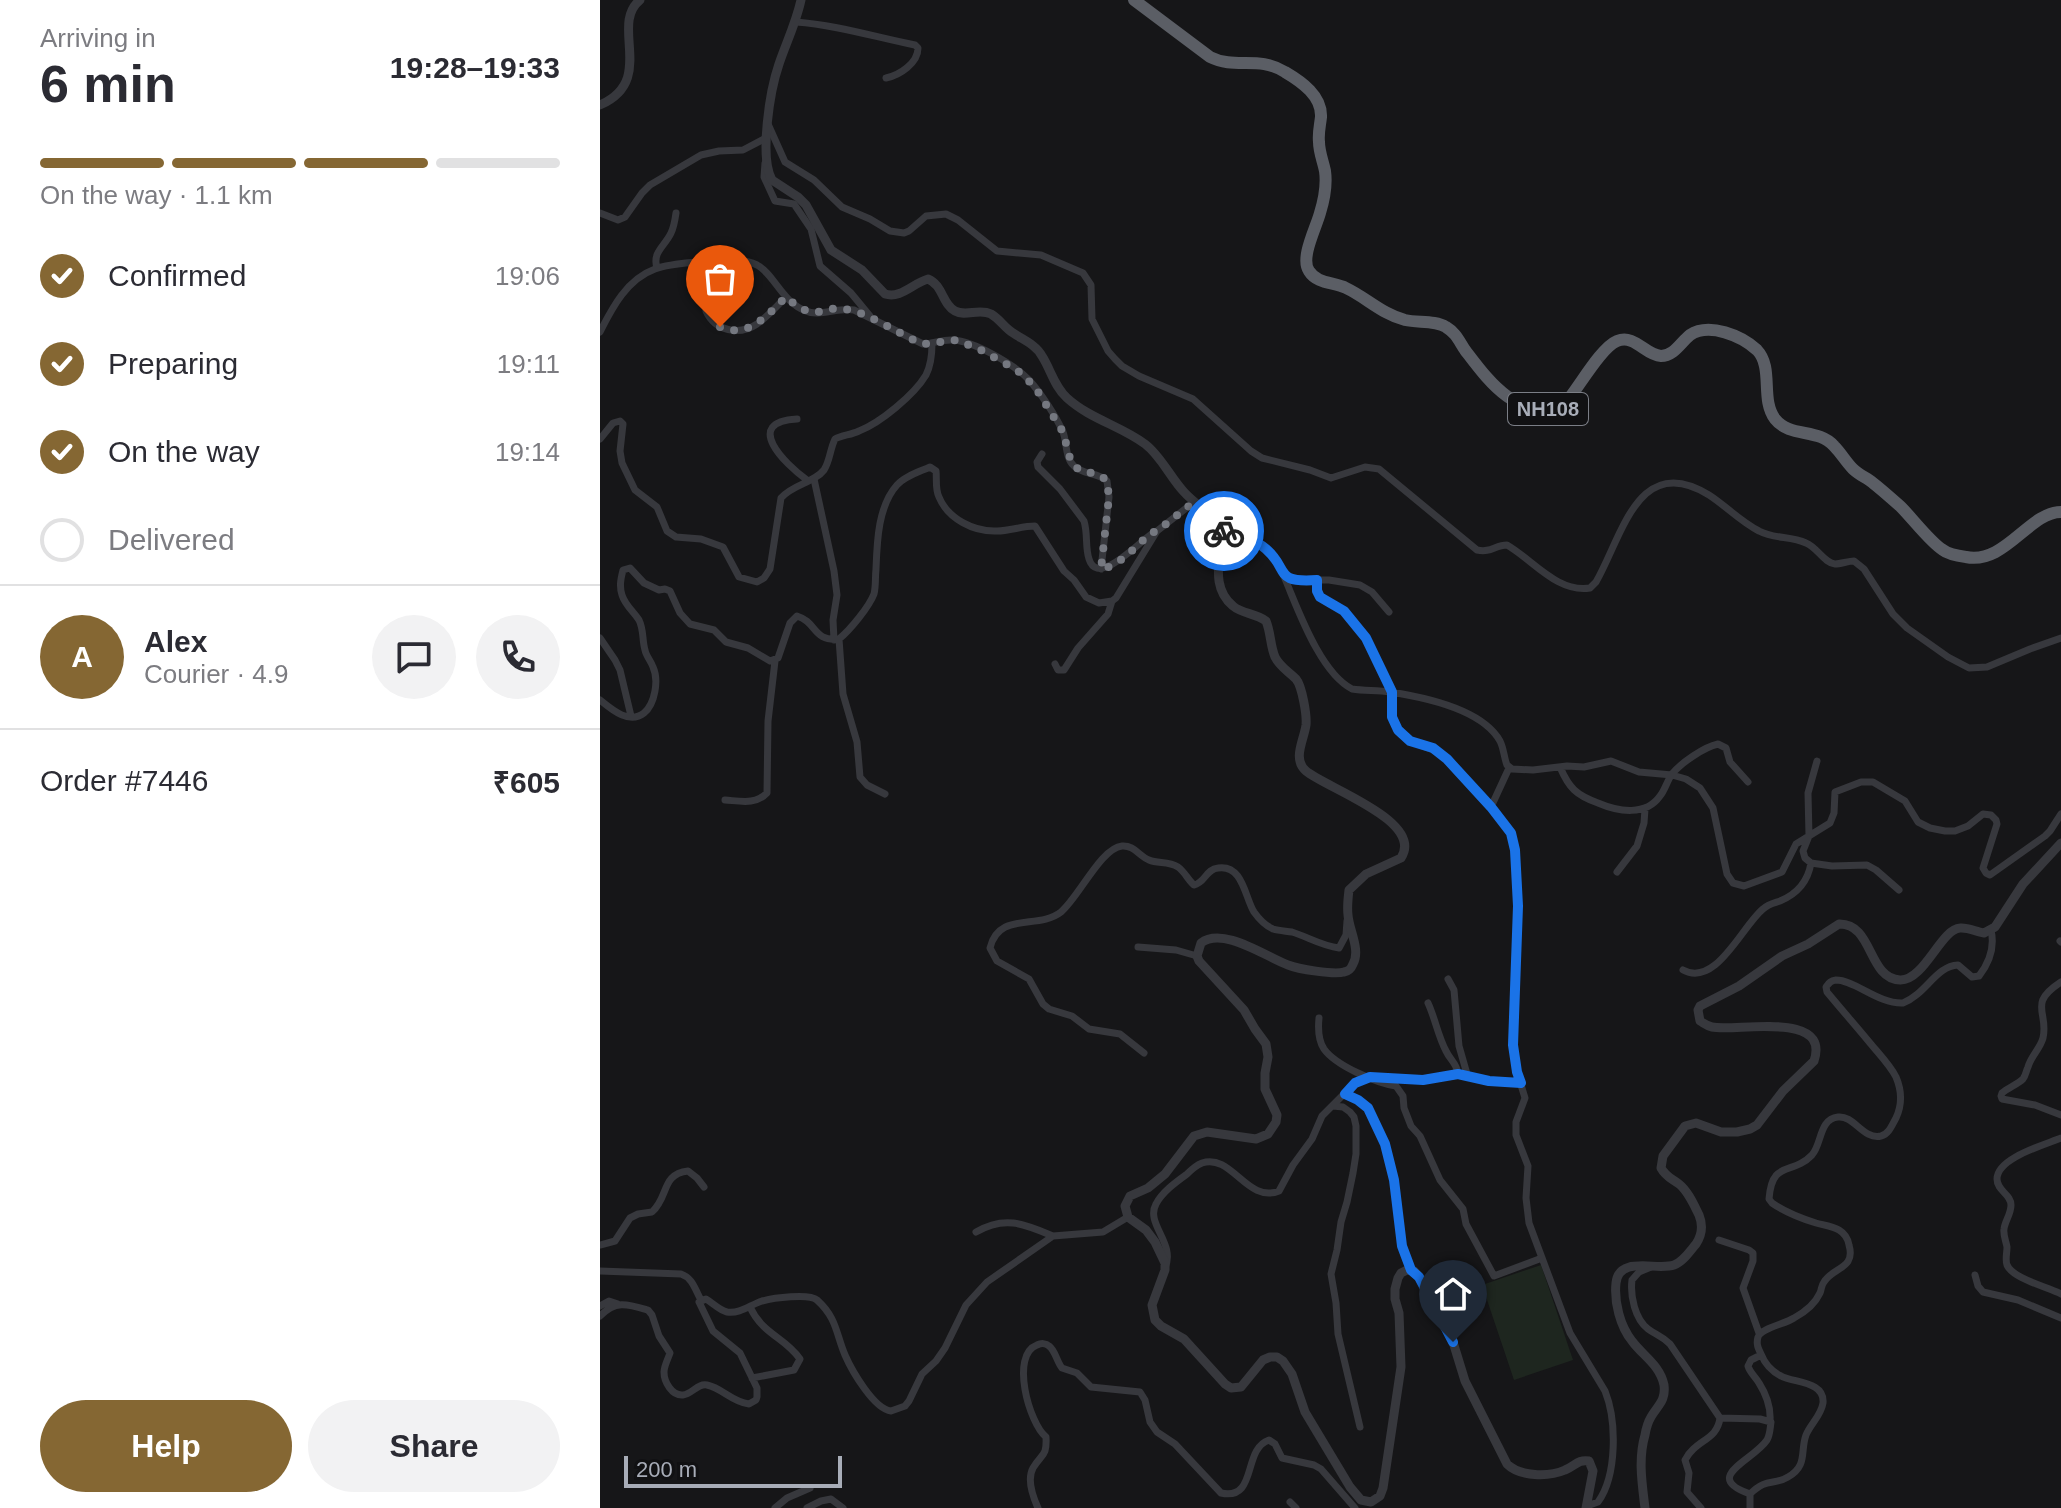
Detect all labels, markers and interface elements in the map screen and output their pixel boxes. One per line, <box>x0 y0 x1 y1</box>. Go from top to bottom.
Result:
text: Arriving in <box>40 23 156 53</box>
text: 19:28–19:33 <box>390 51 560 84</box>
text: 6 min <box>40 55 176 113</box>
text: On the way · 1.1 km <box>40 180 273 210</box>
pin <box>686 245 754 327</box>
icon: check <box>40 254 84 298</box>
icon: bag <box>698 257 742 301</box>
text: Confirmed <box>108 259 246 292</box>
text: 19:06 <box>495 261 560 291</box>
icon: check <box>40 342 84 386</box>
text: Preparing <box>108 347 238 380</box>
text: 19:11 <box>497 349 560 379</box>
road number: NH108 <box>1508 393 1588 425</box>
icon: check <box>40 430 84 474</box>
text: On the way <box>108 435 260 468</box>
text: 19:14 <box>495 437 560 467</box>
courier <box>1184 491 1264 571</box>
icon: bike <box>1202 509 1246 553</box>
text: Delivered <box>108 523 235 556</box>
button: chat <box>372 615 456 699</box>
button: phone <box>476 615 560 699</box>
text: Alex <box>144 625 207 658</box>
text: A <box>71 640 93 673</box>
text: Courier · 4.9 <box>144 659 289 689</box>
text: Order #7446 <box>40 764 208 797</box>
text: ₹605 <box>493 766 560 799</box>
pin <box>1419 1260 1487 1342</box>
icon: home <box>1431 1272 1475 1316</box>
button: Help <box>40 1400 292 1492</box>
button: Share <box>308 1400 560 1492</box>
scale bar <box>624 1452 842 1488</box>
text: 200 m <box>636 1457 697 1482</box>

